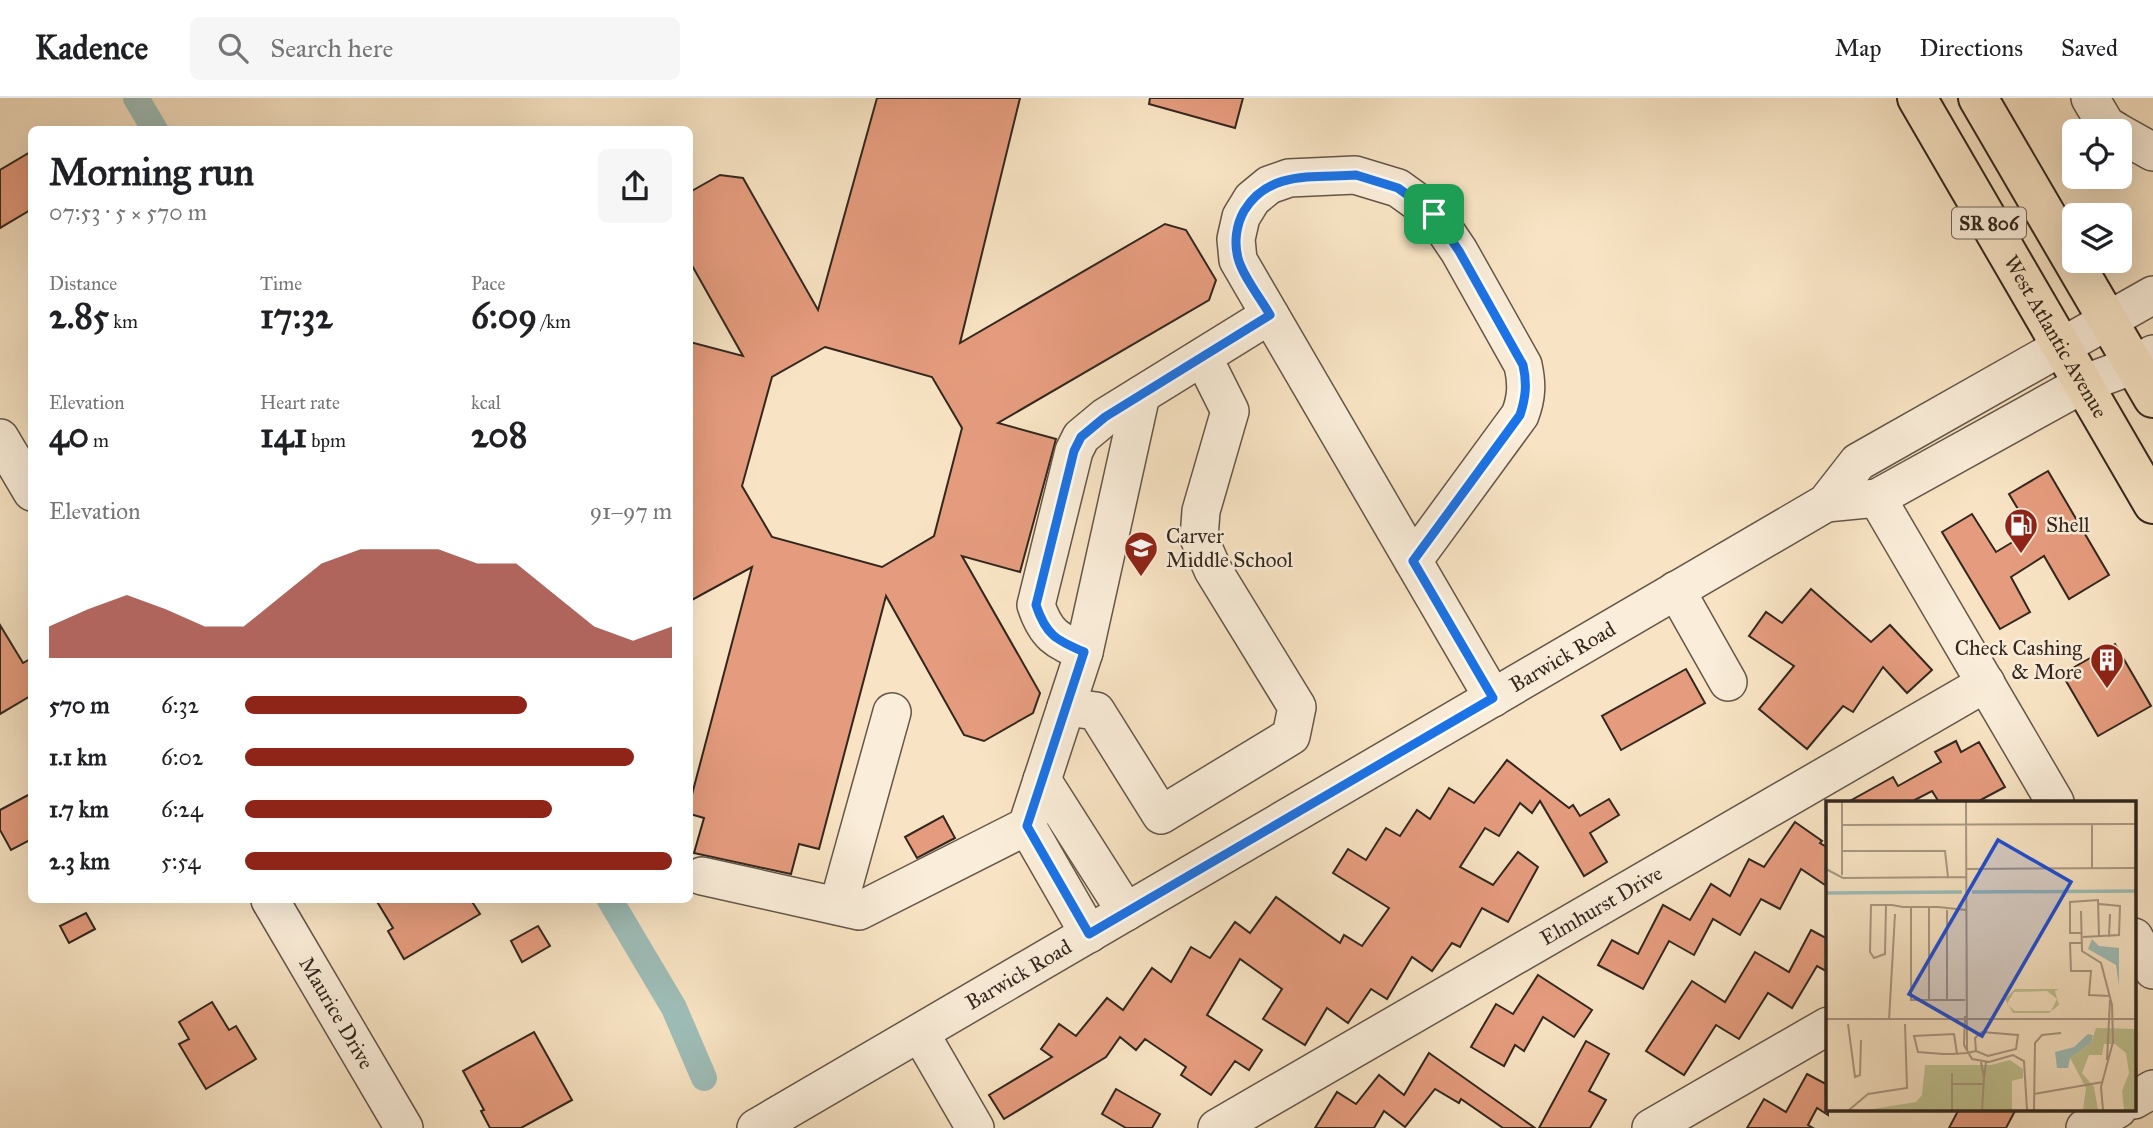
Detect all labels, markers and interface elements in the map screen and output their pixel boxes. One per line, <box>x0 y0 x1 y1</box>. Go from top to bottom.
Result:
search box <box>190 17 680 80</box>
text: Kadence <box>35 28 148 68</box>
icon: search <box>214 29 252 67</box>
text: Search here <box>270 32 393 64</box>
text: Map <box>1835 33 1882 63</box>
text: Directions <box>1920 33 2023 63</box>
text: Saved <box>2061 33 2118 63</box>
map controls <box>2062 119 2132 273</box>
button: locate <box>2062 119 2132 189</box>
text: Morning run <box>49 149 254 195</box>
button: share <box>598 149 672 223</box>
pin <box>1404 184 1464 244</box>
icon: arrive <box>1415 195 1453 233</box>
text: 07:53 · 5 × 570 m <box>49 198 207 226</box>
button: layers <box>2062 203 2132 273</box>
road number: SR 806 <box>1952 208 2026 238</box>
street label: West Atlantic Avenue <box>1998 250 2113 423</box>
text: Distance <box>49 272 117 295</box>
text: Time <box>260 272 302 295</box>
text: Pace <box>471 272 505 295</box>
text: 2.85 <box>49 295 109 338</box>
text: 17:32 <box>260 295 333 338</box>
text: 6:09 <box>471 295 537 338</box>
text: km <box>109 310 138 333</box>
text: /km <box>537 310 571 333</box>
text: Elevation <box>49 391 124 414</box>
text: Heart rate <box>260 391 340 414</box>
text: kcal <box>471 391 501 414</box>
text: 40 <box>49 414 89 457</box>
text: 141 <box>260 414 307 457</box>
text: 208 <box>471 414 527 457</box>
text: m <box>89 429 109 452</box>
text: bpm <box>307 429 346 452</box>
text: Elevation <box>49 497 140 525</box>
text: 91–97 m <box>590 497 672 525</box>
fuel station icon: Shell <box>2002 506 2040 555</box>
place label: Shell <box>2046 512 2090 538</box>
place label: Carver Middle School <box>1166 523 1293 573</box>
school or university icon: Carver Middle School <box>1122 529 1160 578</box>
street label: Barwick Road <box>1505 616 1620 698</box>
place label: Check Cashing & More <box>1955 635 2082 685</box>
building icon: Check Cashing & More <box>2088 641 2126 690</box>
text: 570 m <box>49 691 110 719</box>
text: 6:32 <box>161 691 199 719</box>
text: 1.1 km <box>49 743 107 771</box>
text: 6:02 <box>161 743 203 771</box>
text: 1.7 km <box>49 795 109 823</box>
text: 6:24 <box>161 795 203 823</box>
inset map <box>1826 801 2136 1110</box>
text: 2.3 km <box>49 847 110 875</box>
text: 5:54 <box>161 847 200 875</box>
street label: Elmhurst Drive <box>1535 860 1667 951</box>
street label: Barwick Road <box>961 933 1076 1016</box>
street label: Maurice Drive <box>293 952 380 1074</box>

